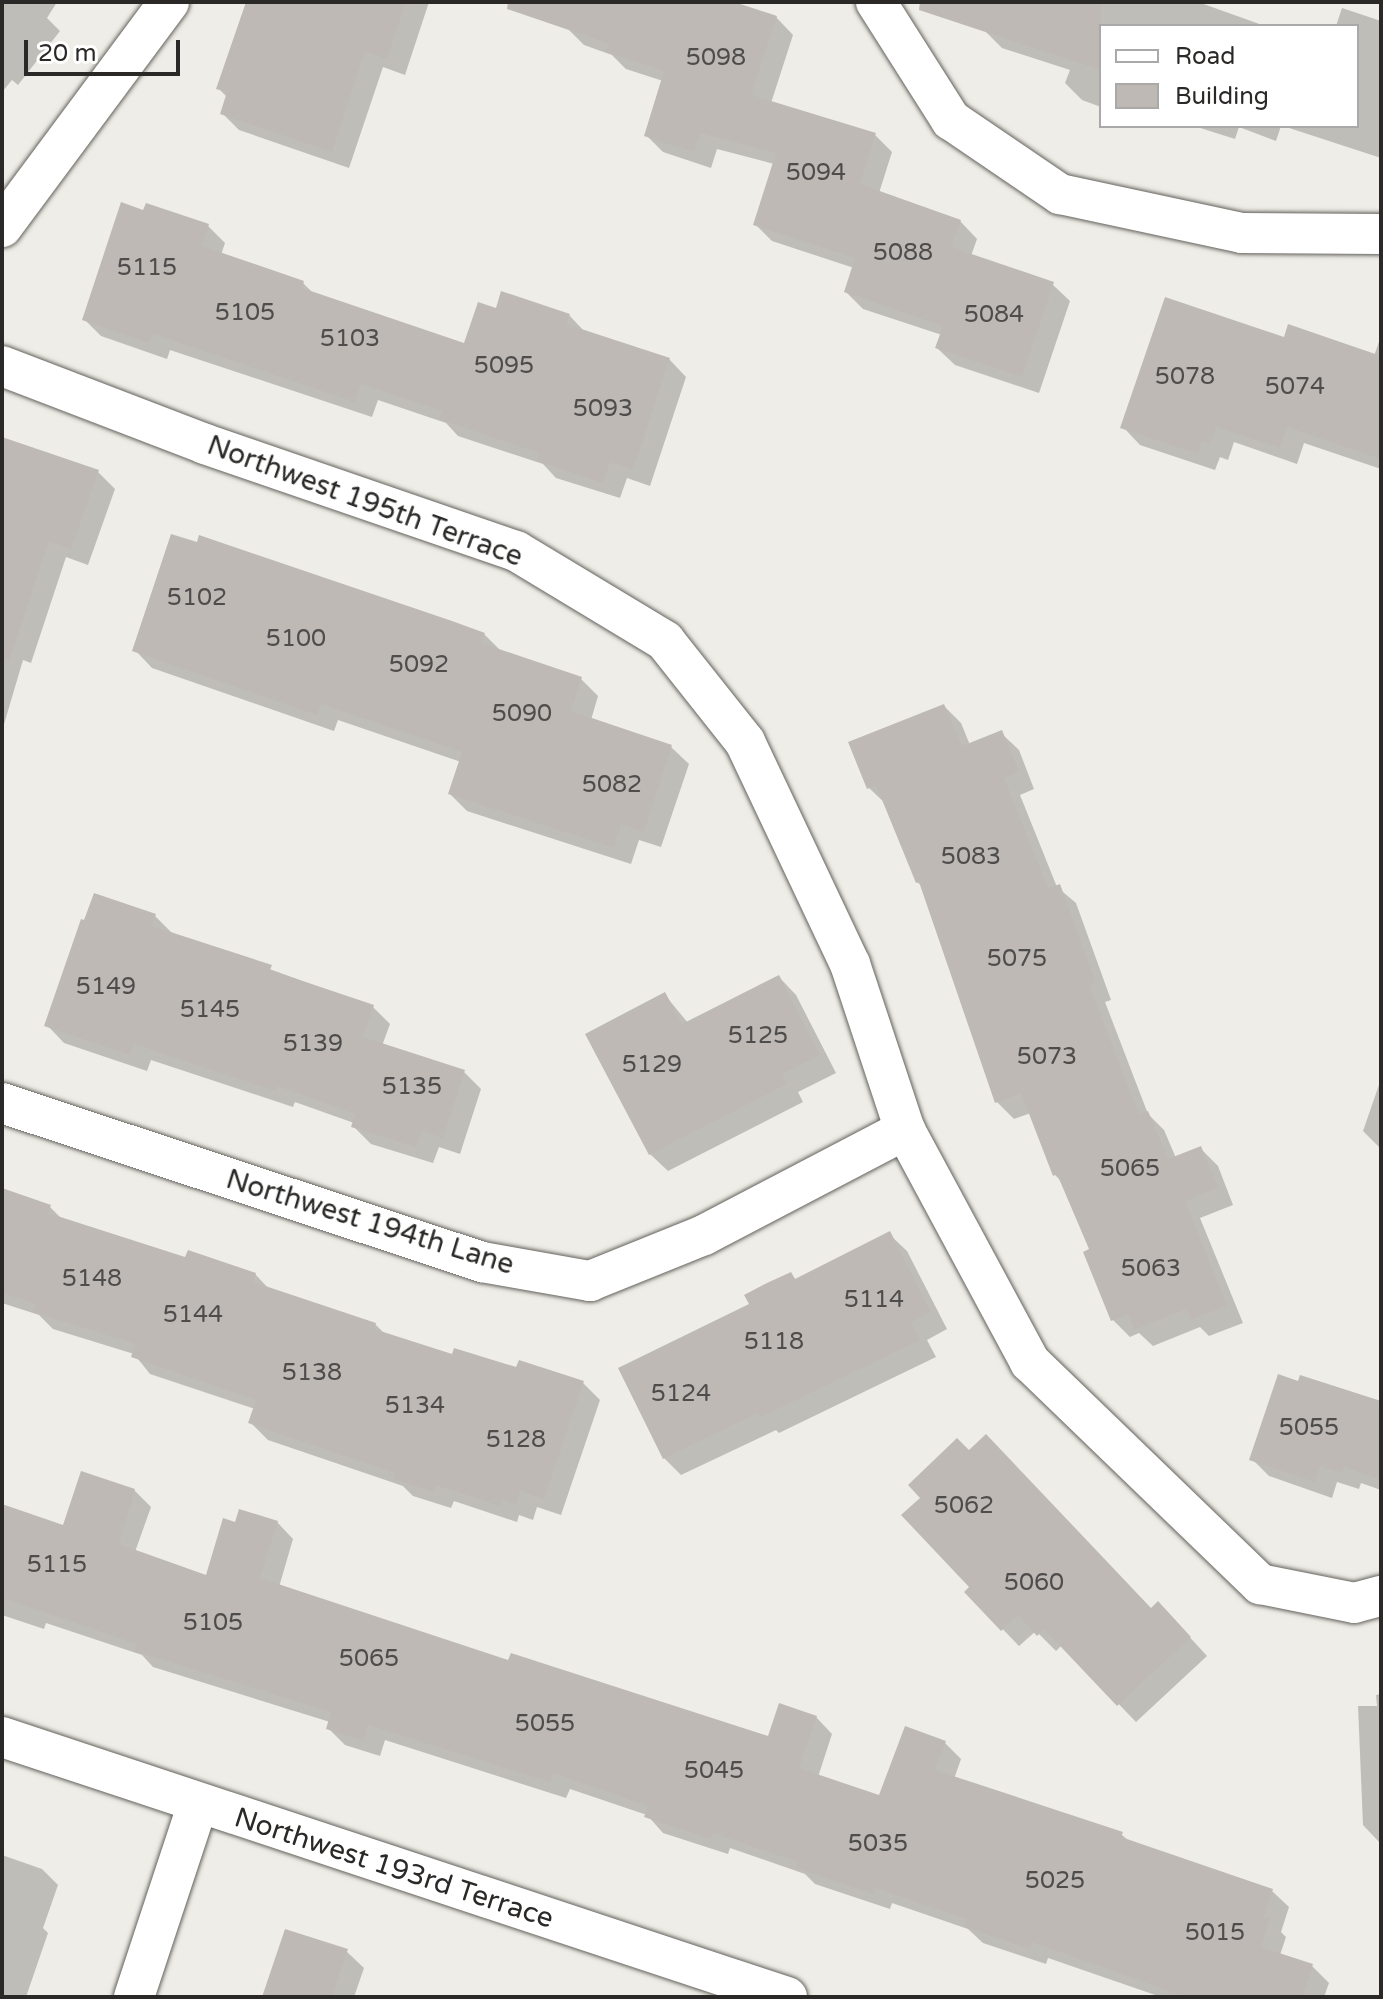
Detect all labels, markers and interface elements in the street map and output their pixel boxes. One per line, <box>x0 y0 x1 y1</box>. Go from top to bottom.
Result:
scale bar <box>28 24 184 74</box>
legend <box>1099 24 1359 128</box>
text: 20 m <box>38 39 96 68</box>
text: Road <box>1175 42 1235 71</box>
house number: 5098 <box>686 44 746 72</box>
text: Building <box>1175 82 1269 111</box>
house number: 5094 <box>786 159 846 187</box>
house number: 5088 <box>873 239 933 267</box>
house number: 5115 <box>117 254 177 282</box>
house number: 5105 <box>215 299 275 327</box>
house number: 5084 <box>964 301 1024 329</box>
house number: 5103 <box>320 325 380 353</box>
house number: 5095 <box>474 352 534 380</box>
house number: 5078 <box>1155 363 1215 391</box>
house number: 5074 <box>1265 373 1325 401</box>
house number: 5093 <box>573 395 633 423</box>
street label: Northwest 195th Terrace <box>203 428 527 574</box>
house number: 5102 <box>167 584 227 612</box>
house number: 5100 <box>266 625 326 653</box>
house number: 5092 <box>389 651 449 679</box>
house number: 5090 <box>492 700 552 728</box>
house number: 5082 <box>582 771 642 799</box>
house number: 5083 <box>941 843 1001 871</box>
house number: 5075 <box>987 945 1047 973</box>
house number: 5149 <box>76 973 136 1001</box>
house number: 5145 <box>180 996 240 1024</box>
house number: 5125 <box>728 1022 788 1050</box>
house number: 5139 <box>283 1030 343 1058</box>
house number: 5073 <box>1017 1043 1077 1071</box>
house number: 5129 <box>622 1051 682 1079</box>
house number: 5135 <box>382 1073 442 1101</box>
house number: 5065 <box>1100 1155 1160 1183</box>
street label: Northwest 194th Lane <box>222 1162 518 1282</box>
house number: 5063 <box>1121 1255 1181 1283</box>
house number: 5148 <box>62 1265 122 1293</box>
house number: 5114 <box>844 1286 904 1314</box>
house number: 5144 <box>163 1301 223 1329</box>
house number: 5118 <box>744 1328 804 1356</box>
house number: 5138 <box>282 1359 342 1387</box>
house number: 5124 <box>651 1380 711 1408</box>
house number: 5134 <box>385 1392 445 1420</box>
house number: 5055 <box>1279 1414 1339 1442</box>
house number: 5128 <box>486 1426 546 1454</box>
house number: 5062 <box>934 1492 994 1520</box>
house number: 5115 <box>27 1551 87 1579</box>
house number: 5060 <box>1004 1569 1064 1597</box>
house number: 5105 <box>183 1609 243 1637</box>
house number: 5065 <box>339 1645 399 1673</box>
house number: 5055 <box>515 1710 575 1738</box>
house number: 5045 <box>684 1757 744 1785</box>
street label: Northwest 193rd Terrace <box>230 1801 558 1935</box>
house number: 5035 <box>848 1830 908 1858</box>
house number: 5025 <box>1025 1867 1085 1895</box>
house number: 5015 <box>1185 1919 1245 1947</box>

